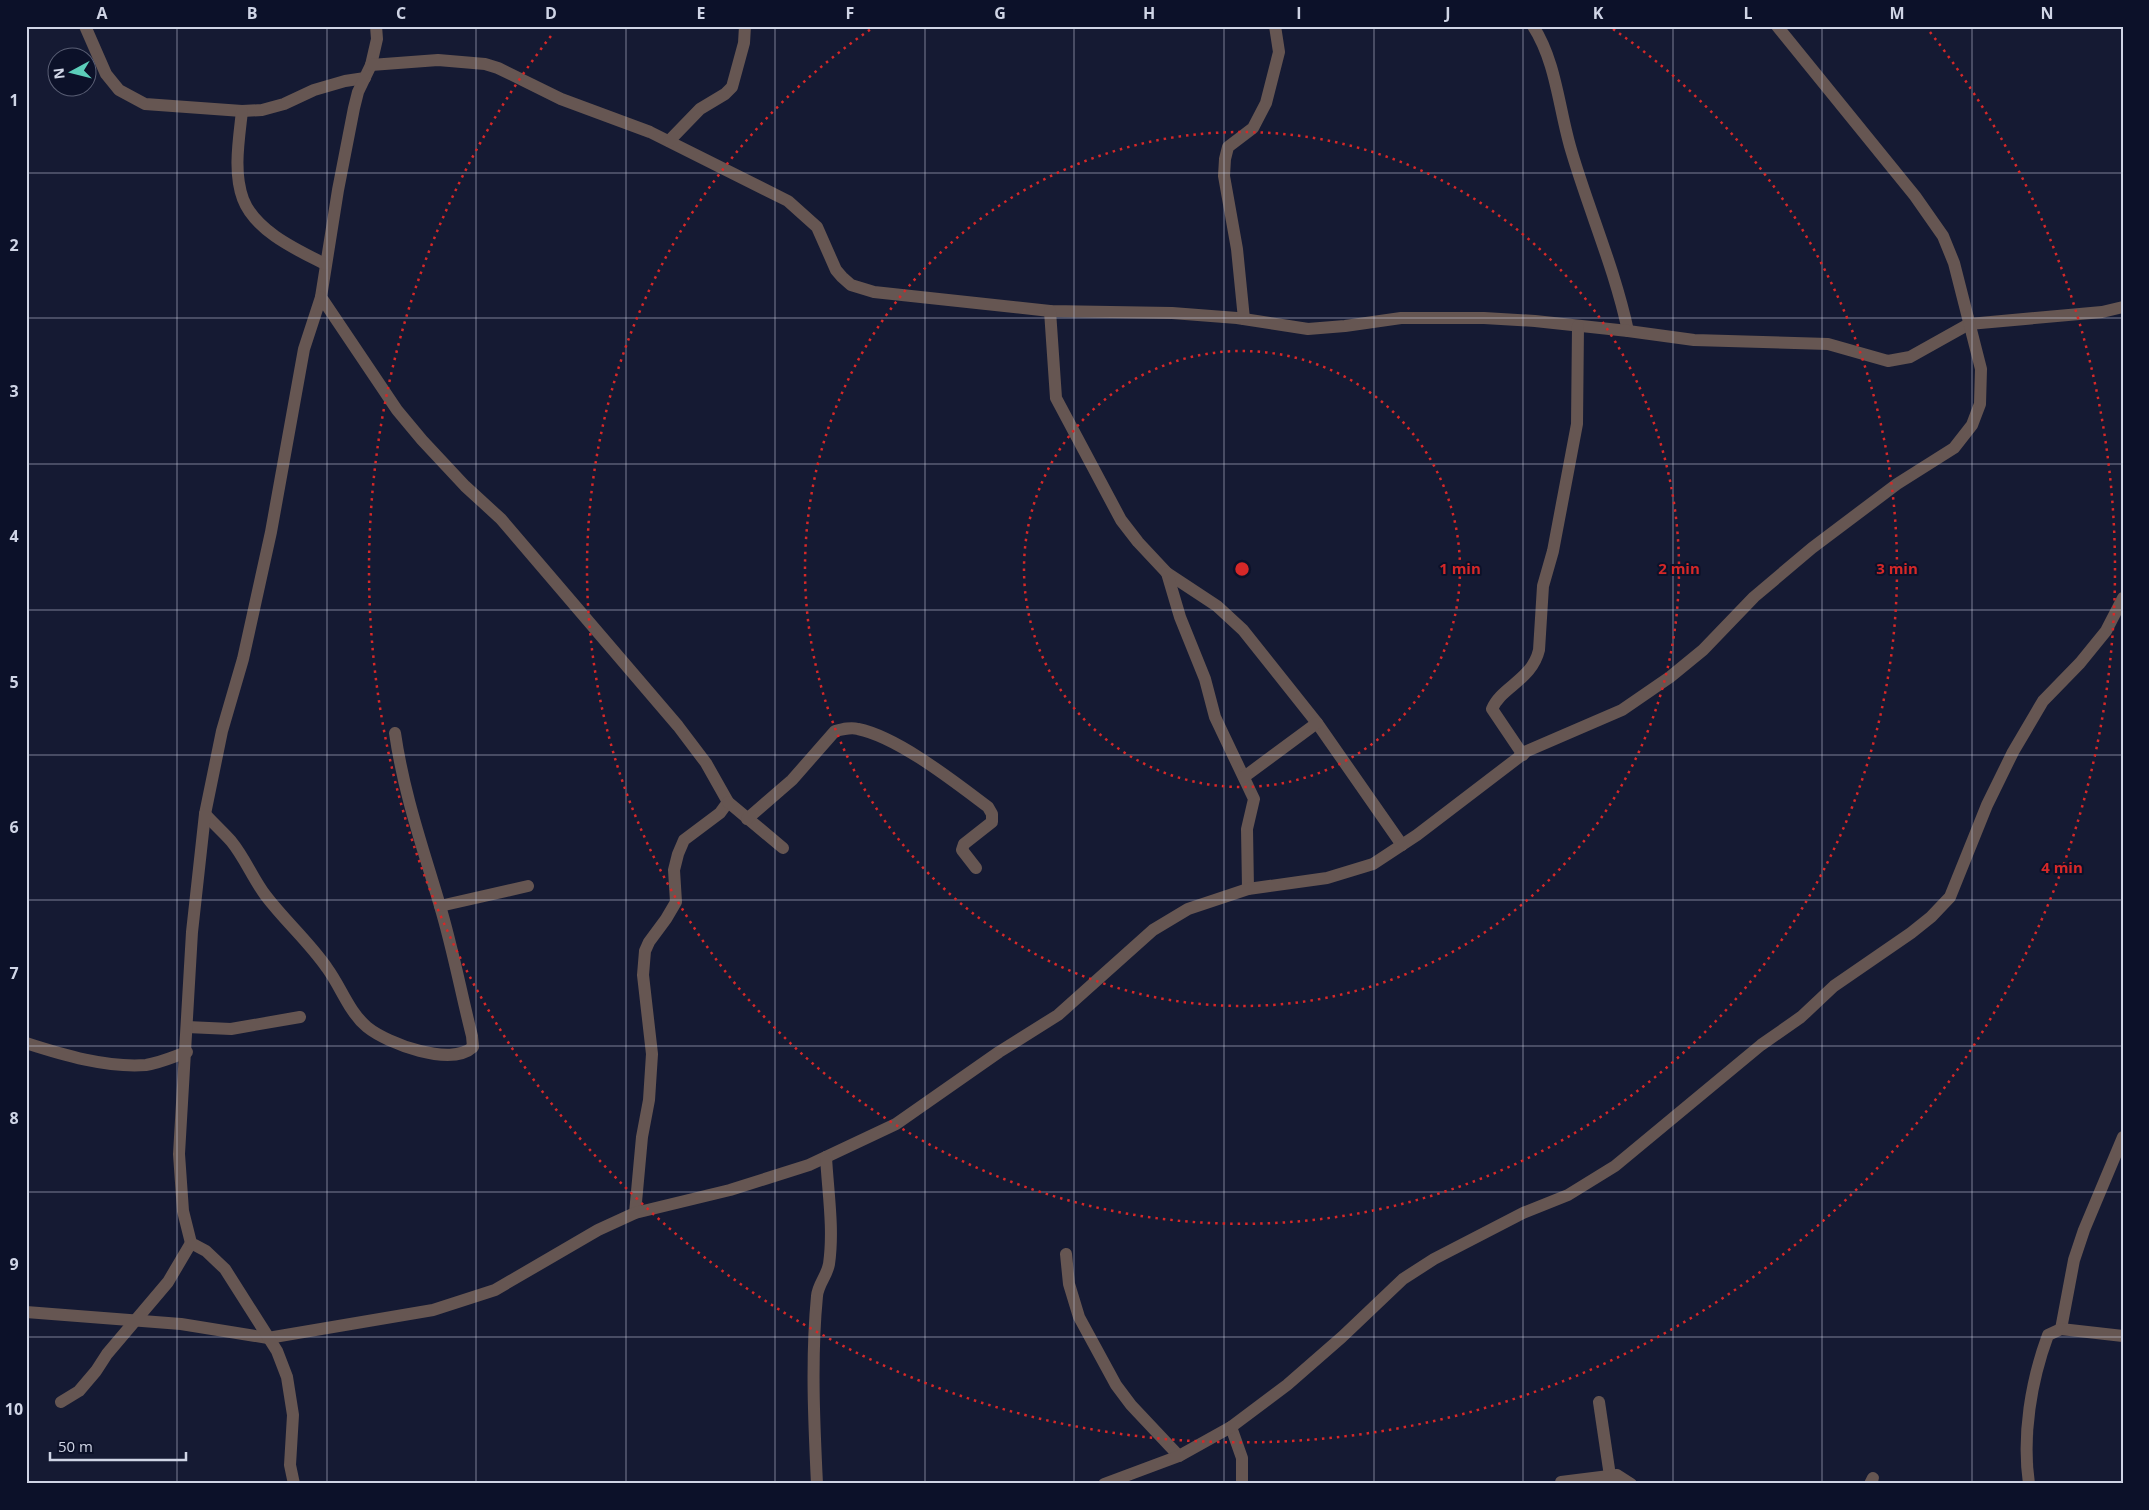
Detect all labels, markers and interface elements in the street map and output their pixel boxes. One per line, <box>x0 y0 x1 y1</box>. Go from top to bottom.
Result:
text: A <box>96 2 108 24</box>
text: B <box>247 2 257 24</box>
text: C <box>396 2 406 24</box>
text: D <box>545 2 557 24</box>
text: E <box>697 2 706 24</box>
text: F <box>846 2 854 24</box>
text: G <box>994 2 1006 24</box>
text: H <box>1143 2 1155 24</box>
text: I <box>1296 2 1302 24</box>
text: J <box>1443 2 1451 24</box>
text: K <box>1593 2 1604 24</box>
text: L <box>1743 2 1753 24</box>
text: M <box>1889 2 1905 24</box>
text: N <box>2040 2 2054 24</box>
north arrow <box>48 48 98 98</box>
text: N <box>48 67 69 80</box>
text: 1 <box>9 89 19 111</box>
text: 2 <box>9 234 19 256</box>
text: 3 <box>9 380 19 402</box>
text: 4 <box>9 525 19 547</box>
text: 1 min <box>1439 558 1481 578</box>
text: 2 min <box>1658 558 1700 578</box>
text: 3 min <box>1876 558 1918 578</box>
centre of rings <box>1233 560 1251 578</box>
text: 5 <box>9 671 19 693</box>
text: 6 <box>9 816 19 838</box>
text: 4 min <box>2041 857 2083 877</box>
text: 7 <box>9 962 19 984</box>
text: 8 <box>9 1107 19 1129</box>
text: 9 <box>9 1253 19 1275</box>
text: 10 <box>5 1398 23 1420</box>
scale bar <box>50 1430 186 1462</box>
text: 50 m <box>58 1436 93 1456</box>

